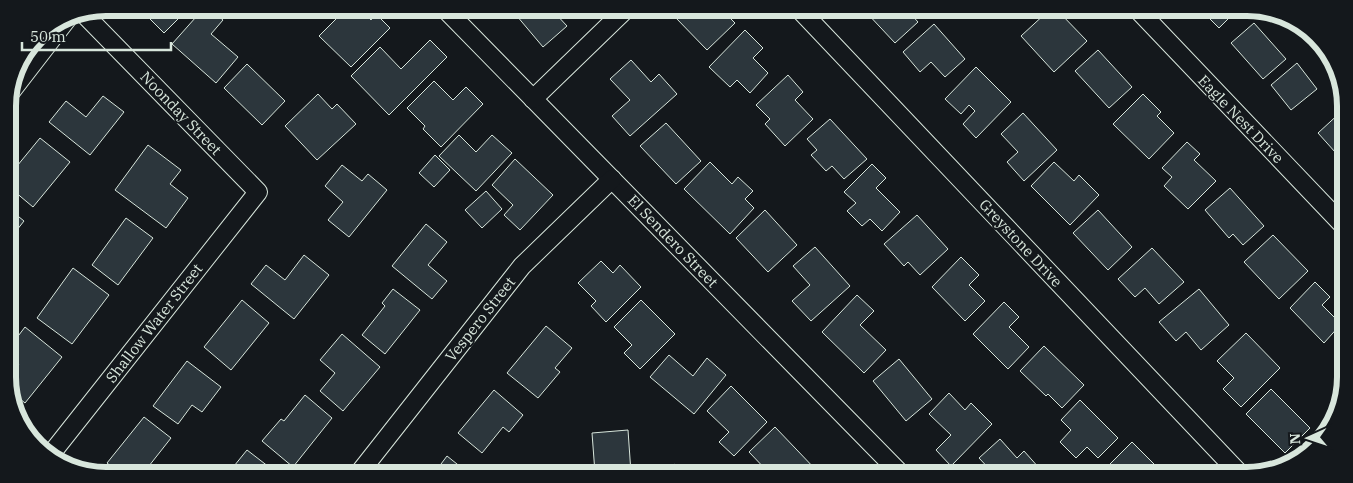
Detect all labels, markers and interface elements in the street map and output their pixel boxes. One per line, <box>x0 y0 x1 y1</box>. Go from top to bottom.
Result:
scale bar <box>22 20 171 52</box>
text: 50 m <box>30 27 66 46</box>
street label: Noonday Street <box>136 67 226 159</box>
street label: Eagle Nest Drive <box>1194 71 1288 167</box>
street label: El Sendero Street <box>624 191 722 291</box>
street label: Greystone Drive <box>975 195 1067 291</box>
street label: Shallow Water Street <box>102 260 206 386</box>
street label: Vespero Street <box>441 273 519 365</box>
north arrow <box>1283 413 1333 463</box>
text: N <box>1286 433 1304 445</box>

